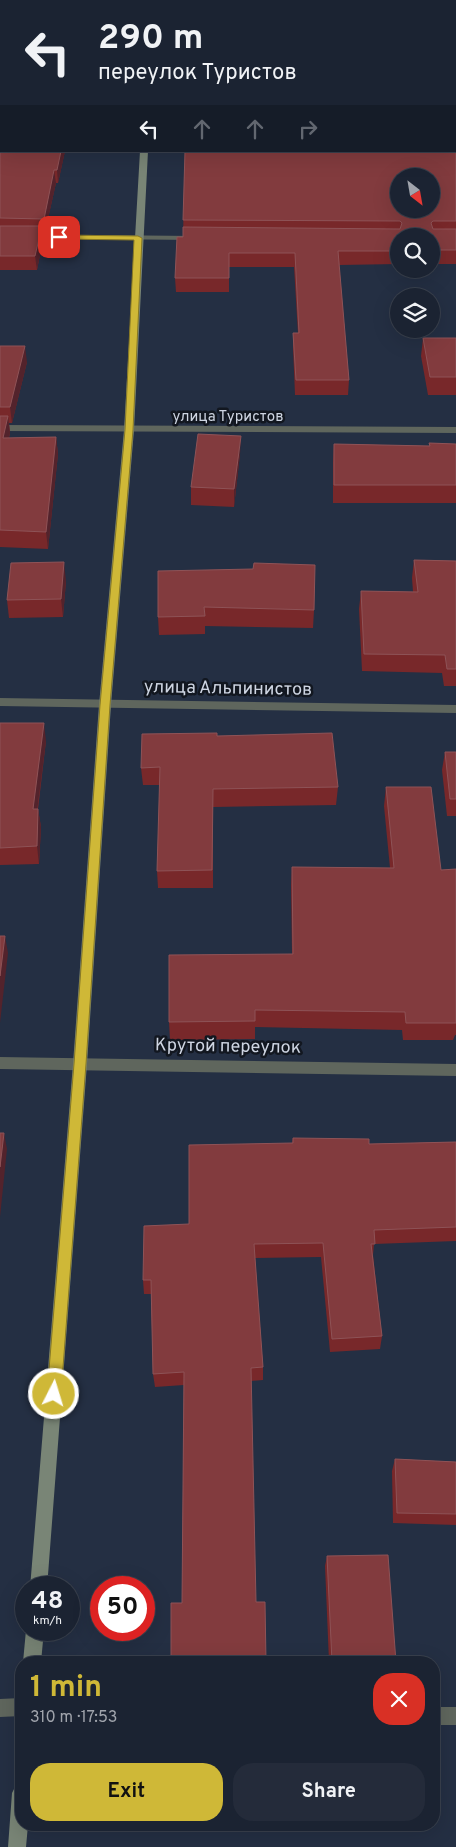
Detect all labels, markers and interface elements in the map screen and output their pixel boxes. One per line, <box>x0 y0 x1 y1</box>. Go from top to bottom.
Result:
text: 290 m <box>98 17 203 61</box>
icon: left <box>15 20 80 85</box>
text: переулок Туристов <box>98 60 297 87</box>
icon: left <box>135 115 163 143</box>
icon: ahead <box>188 115 216 143</box>
icon: ahead <box>241 115 269 143</box>
icon: right <box>294 115 322 143</box>
north arrow <box>390 168 440 218</box>
map controls <box>390 168 440 338</box>
pin <box>38 216 80 258</box>
icon: arrive <box>45 223 73 251</box>
button: search <box>390 228 440 278</box>
button: layers <box>390 288 440 338</box>
street label: улица Туристов <box>172 408 284 427</box>
street label: улица Альпинистов <box>144 676 312 702</box>
street label: Крутой переулок <box>155 1034 301 1060</box>
position arrow <box>27 1367 79 1419</box>
speed limit sign: 50 <box>90 1576 155 1641</box>
text: 48 <box>32 1586 63 1618</box>
text: km/h <box>33 1613 62 1629</box>
text: 1 min <box>30 1670 102 1707</box>
button: close <box>373 1673 425 1725</box>
text: 310 m · 17:53 <box>30 1708 117 1728</box>
button: Exit <box>30 1763 223 1821</box>
button: Share <box>233 1763 425 1821</box>

